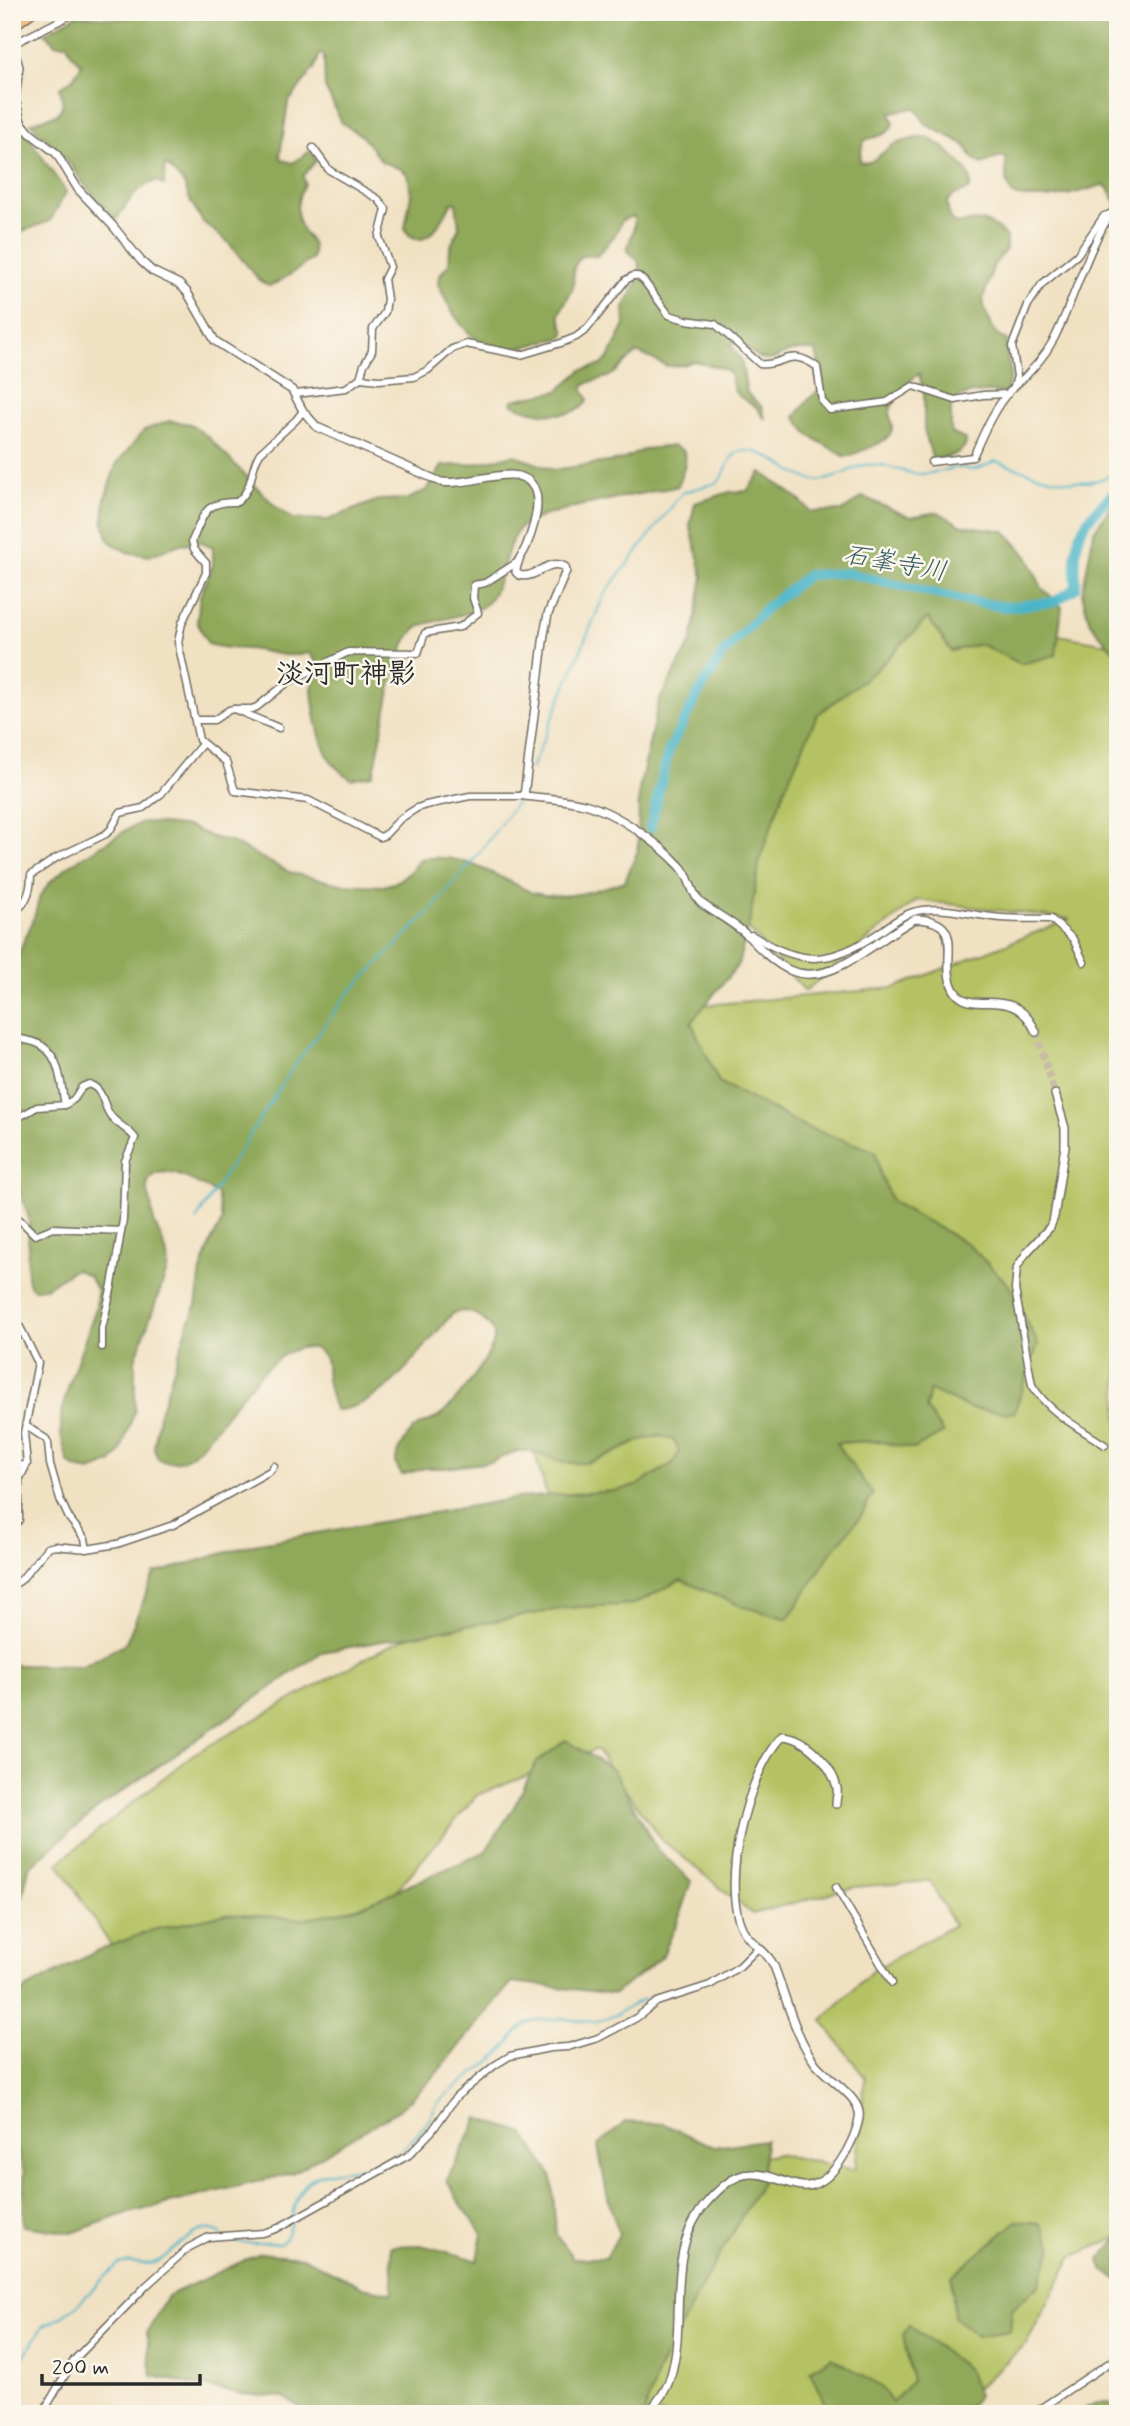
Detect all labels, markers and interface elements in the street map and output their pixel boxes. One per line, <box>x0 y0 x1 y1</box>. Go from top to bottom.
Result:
water label: 石峯寺川 <box>841 538 949 590</box>
district label: 淡河町神影 <box>276 656 416 693</box>
scale bar <box>42 2342 200 2386</box>
text: 200 m <box>52 2354 109 2382</box>

